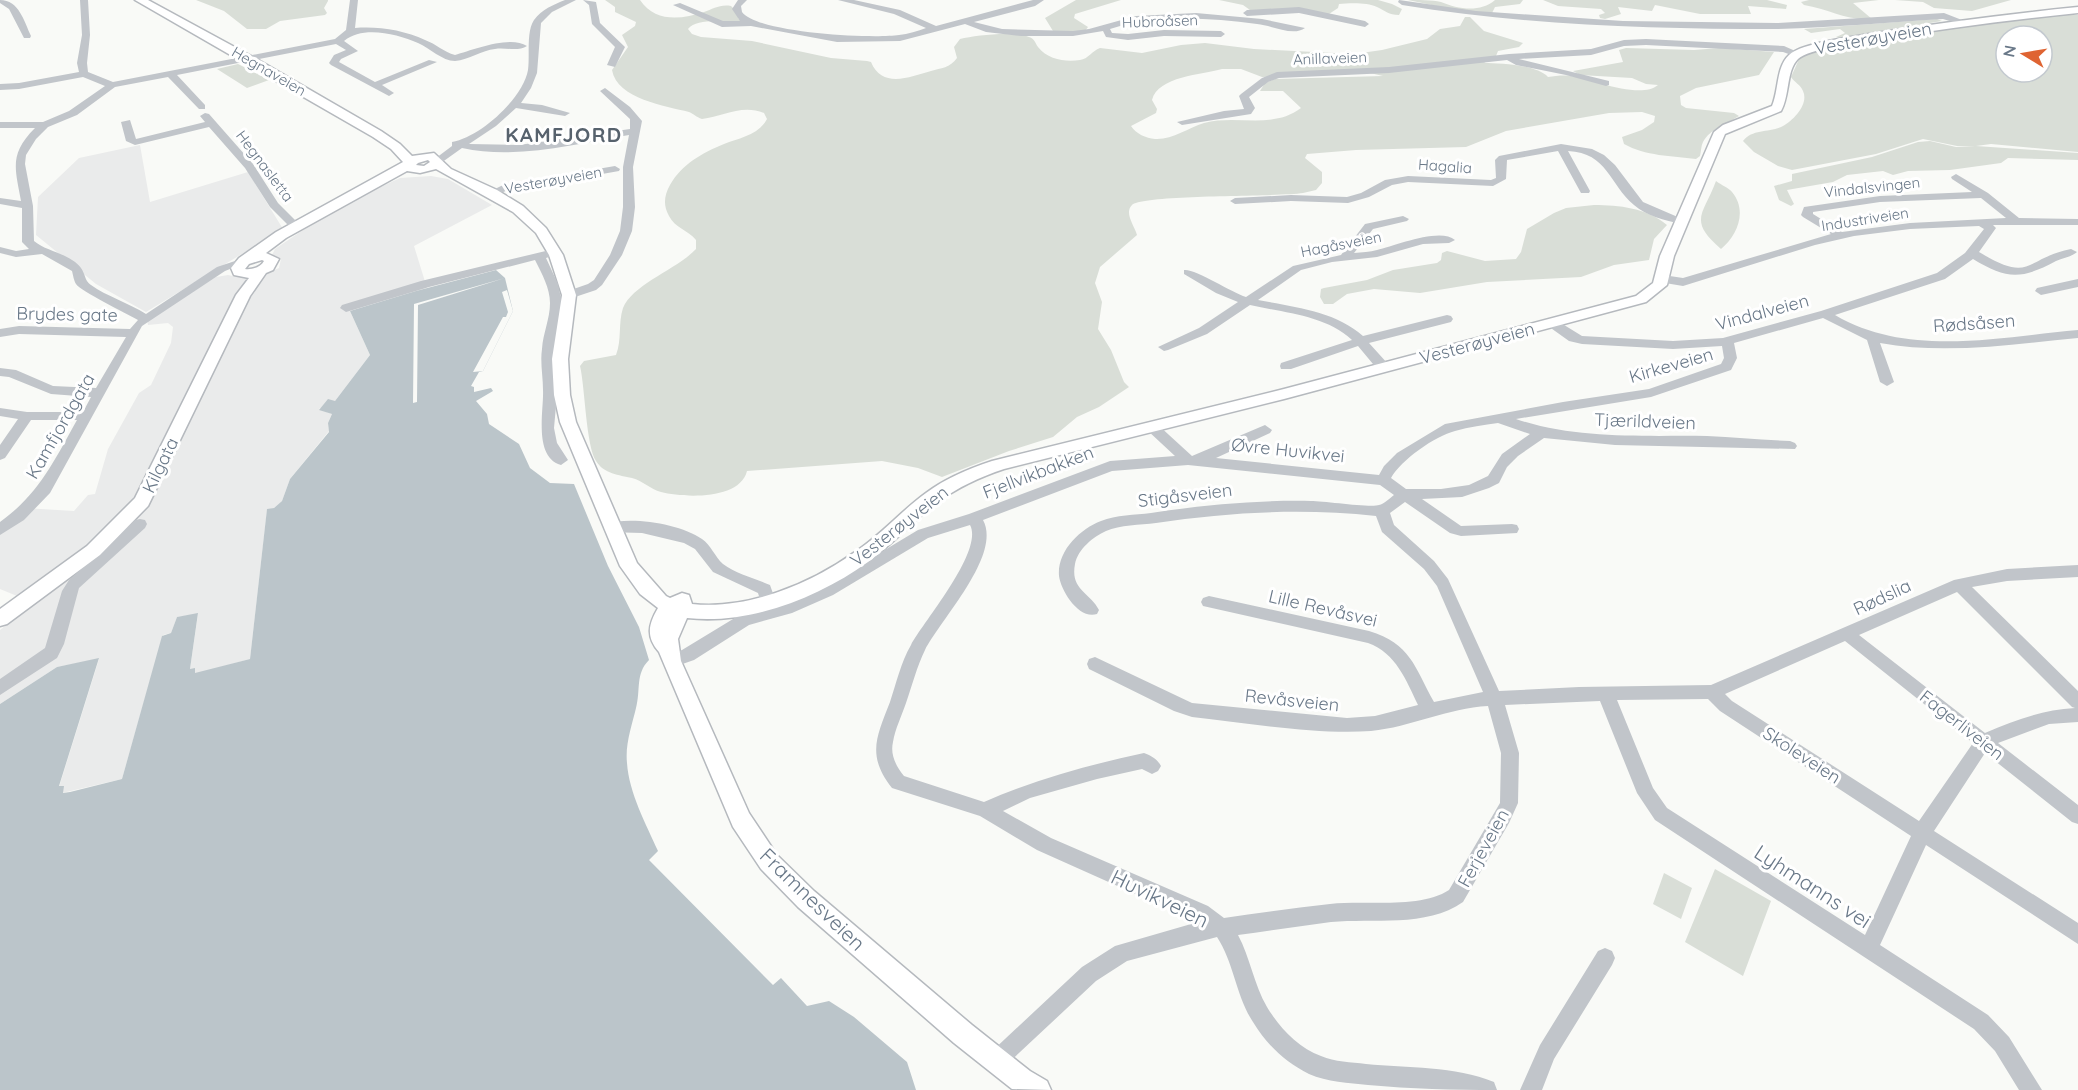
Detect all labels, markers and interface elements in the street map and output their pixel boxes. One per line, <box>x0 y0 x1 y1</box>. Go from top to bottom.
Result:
street label: Hubroåsen <box>1122 10 1198 32</box>
street label: Vesterøyveien <box>1813 16 1933 60</box>
north arrow <box>1994 24 2054 84</box>
street label: Hegnaveien <box>228 42 310 100</box>
text: N <box>1998 43 2020 59</box>
street label: Anillaveien <box>1293 47 1367 69</box>
district label: KAMFJORD <box>505 122 623 147</box>
street label: Hegnasletta <box>232 127 298 205</box>
street label: Hagalia <box>1417 155 1473 177</box>
street label: Vesterøyveien <box>503 162 603 198</box>
street label: Vindalsvingen <box>1823 173 1921 201</box>
street label: Industriveien <box>1820 203 1910 235</box>
street label: Hagåsveien <box>1299 227 1383 261</box>
street label: Vindalveien <box>1713 288 1811 336</box>
street label: Brydes gate <box>16 302 118 326</box>
street label: Rødsåsen <box>1932 309 2016 337</box>
street label: Vesterøyveien <box>1417 317 1537 369</box>
street label: Kirkeveien <box>1626 342 1716 388</box>
street label: Kamfjordgata <box>20 369 100 483</box>
street label: Tjærildveien <box>1594 408 1696 434</box>
street label: Kilgata <box>137 433 183 497</box>
street label: Øvre Huvikvei <box>1230 433 1346 467</box>
street label: Fjellvikbakken <box>979 440 1097 504</box>
street label: Stigåsveien <box>1137 478 1233 512</box>
street label: Vesterøyveien <box>845 480 953 572</box>
street label: Rødslia <box>1849 574 1915 620</box>
street label: Lille Revåsvei <box>1266 584 1380 632</box>
street label: Revåsveien <box>1244 684 1340 716</box>
street label: Fagerliveien <box>1915 685 2009 765</box>
street label: Skoleveien <box>1759 721 1845 789</box>
street label: Ferjeveien <box>1452 805 1514 891</box>
street label: Lyhmanns vei <box>1750 839 1876 933</box>
street label: Framnesveien <box>755 842 871 956</box>
street label: Huvikveien <box>1107 863 1213 933</box>

